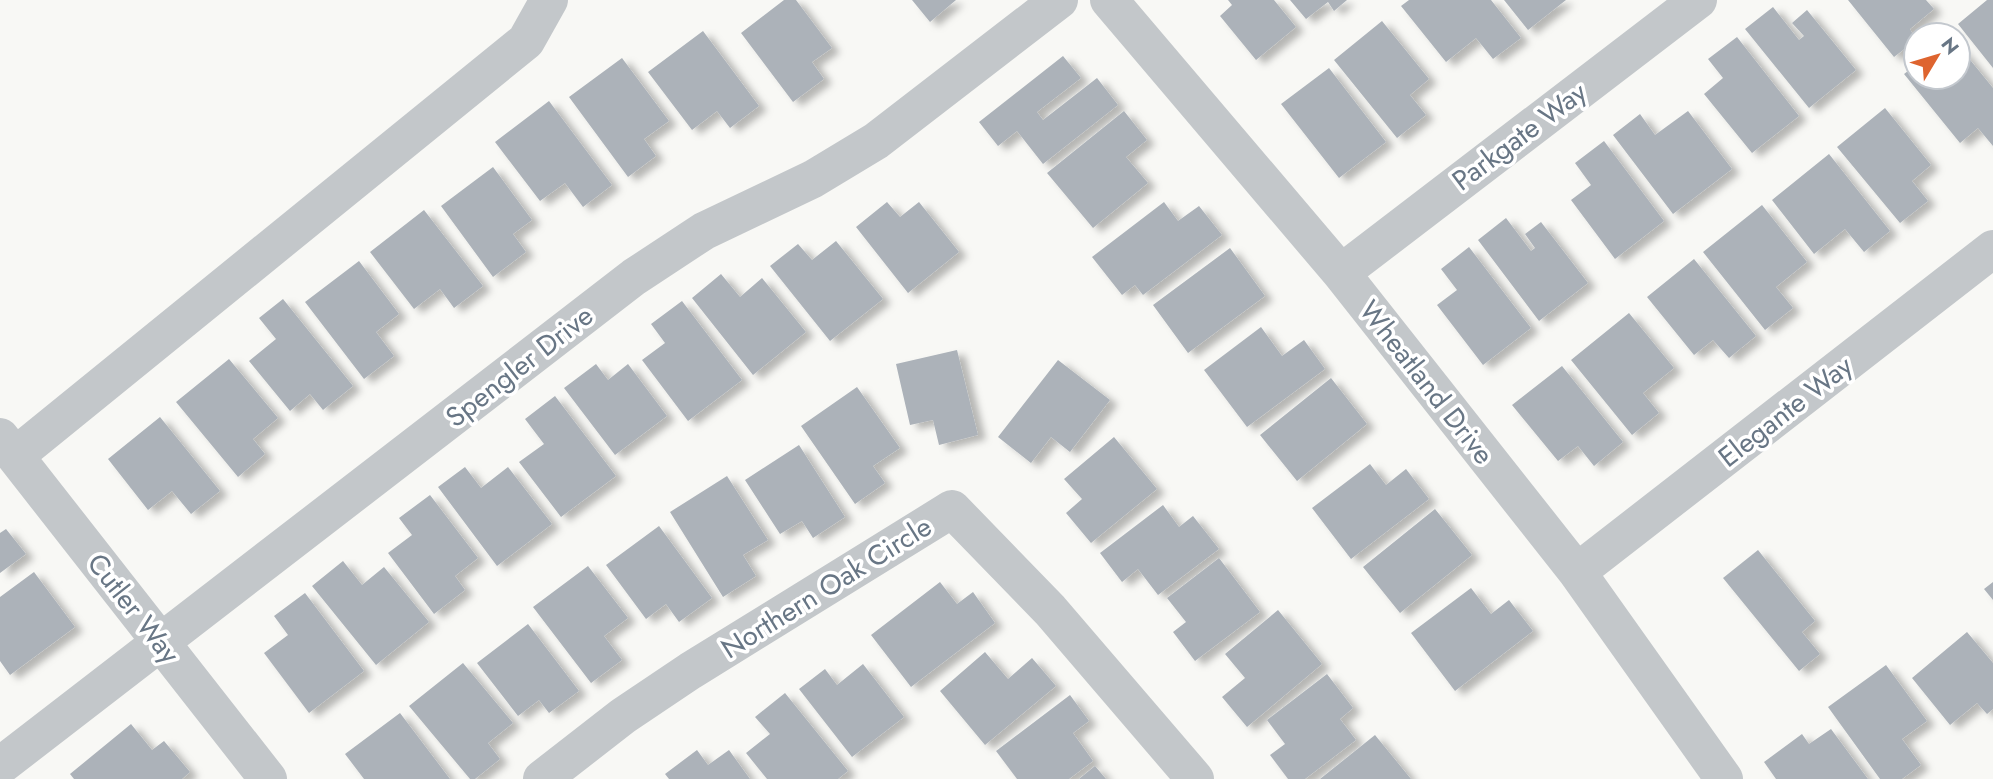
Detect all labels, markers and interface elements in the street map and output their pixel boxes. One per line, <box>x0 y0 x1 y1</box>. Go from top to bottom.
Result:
north arrow <box>1902 21 1972 91</box>
text: N <box>1935 32 1965 60</box>
street label: Parkgate Way <box>1443 72 1596 201</box>
street label: Wheatland Drive <box>1349 292 1504 473</box>
street label: Spengler Drive <box>437 296 602 437</box>
street label: Elegante Way <box>1709 345 1862 477</box>
street label: Northern Oak Circle <box>713 506 939 669</box>
street label: Cutler Way <box>77 544 190 673</box>

